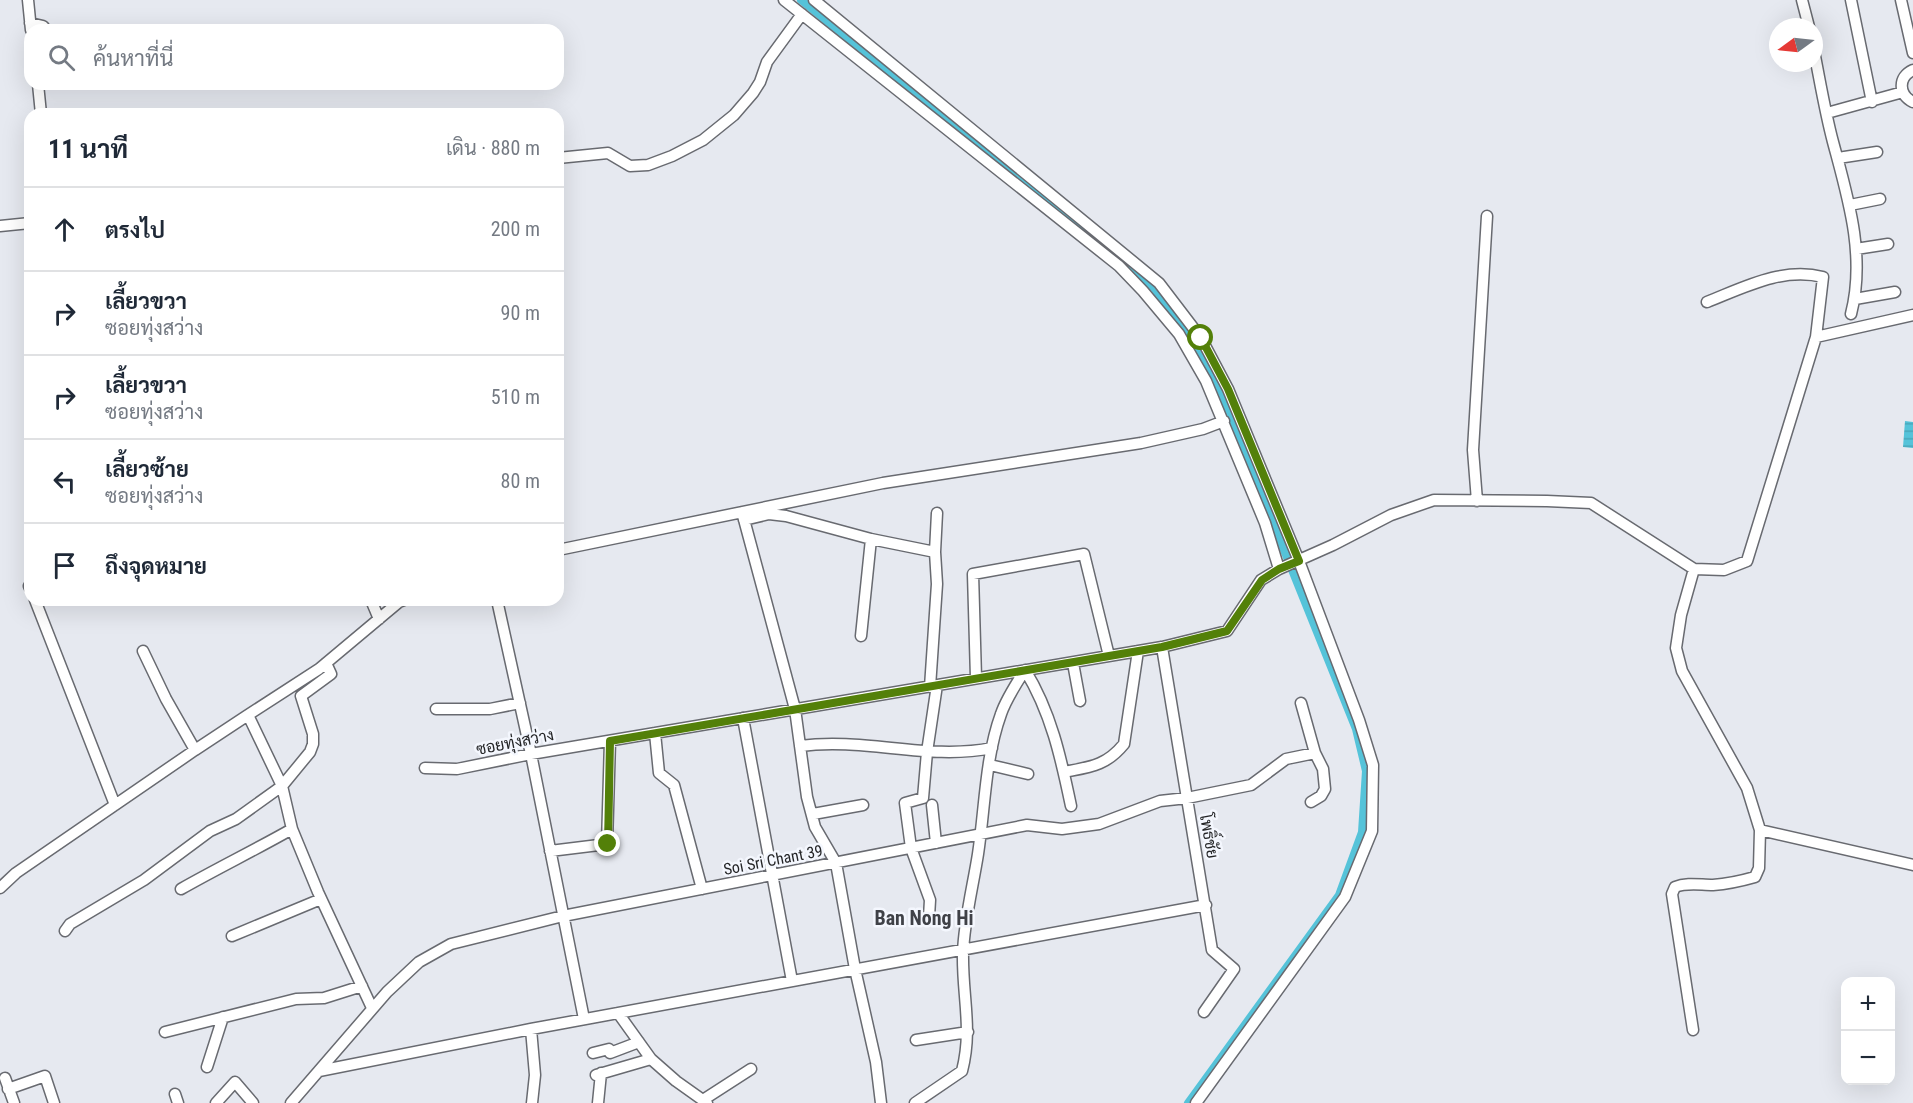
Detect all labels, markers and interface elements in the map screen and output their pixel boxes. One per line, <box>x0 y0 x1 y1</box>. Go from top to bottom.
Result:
north arrow <box>1769 18 1823 72</box>
search box <box>24 24 564 90</box>
icon: search <box>45 41 78 74</box>
text: ค้นหาที่นี่ <box>93 46 173 71</box>
text: 11 นาที <box>48 134 128 164</box>
text: เดิน · 880 m <box>446 136 540 160</box>
icon: ahead <box>48 213 81 246</box>
text: 200 m <box>491 217 540 241</box>
text: ตรงไป <box>105 218 165 243</box>
text: เลี้ยวขวา <box>105 289 187 314</box>
icon: right <box>48 297 81 330</box>
text: 90 m <box>501 301 540 325</box>
text: ซอยทุ่งสว่าง <box>105 316 203 340</box>
route start <box>1187 324 1213 350</box>
text: เลี้ยวขวา <box>105 373 187 398</box>
icon: right <box>48 381 81 414</box>
text: 510 m <box>491 385 540 409</box>
text: ซอยทุ่งสว่าง <box>105 400 203 424</box>
text: เลี้ยวซ้าย <box>105 457 189 482</box>
icon: left <box>48 465 81 498</box>
text: 80 m <box>501 469 540 493</box>
text: ซอยทุ่งสว่าง <box>105 484 203 508</box>
icon: arrive <box>48 549 81 582</box>
text: ถึงจุดหมาย <box>105 554 207 579</box>
street label: ซอยทุ่งสว่าง <box>474 724 556 761</box>
street label: โพธิ์ชัย <box>1196 810 1227 860</box>
route end <box>594 830 620 856</box>
street label: Soi Sri Chant 39 <box>722 841 824 879</box>
district label: Ban Nong Hi <box>874 906 974 930</box>
map controls <box>1841 977 1895 1085</box>
button: + <box>1841 977 1895 1031</box>
button: − <box>1841 1031 1895 1085</box>

